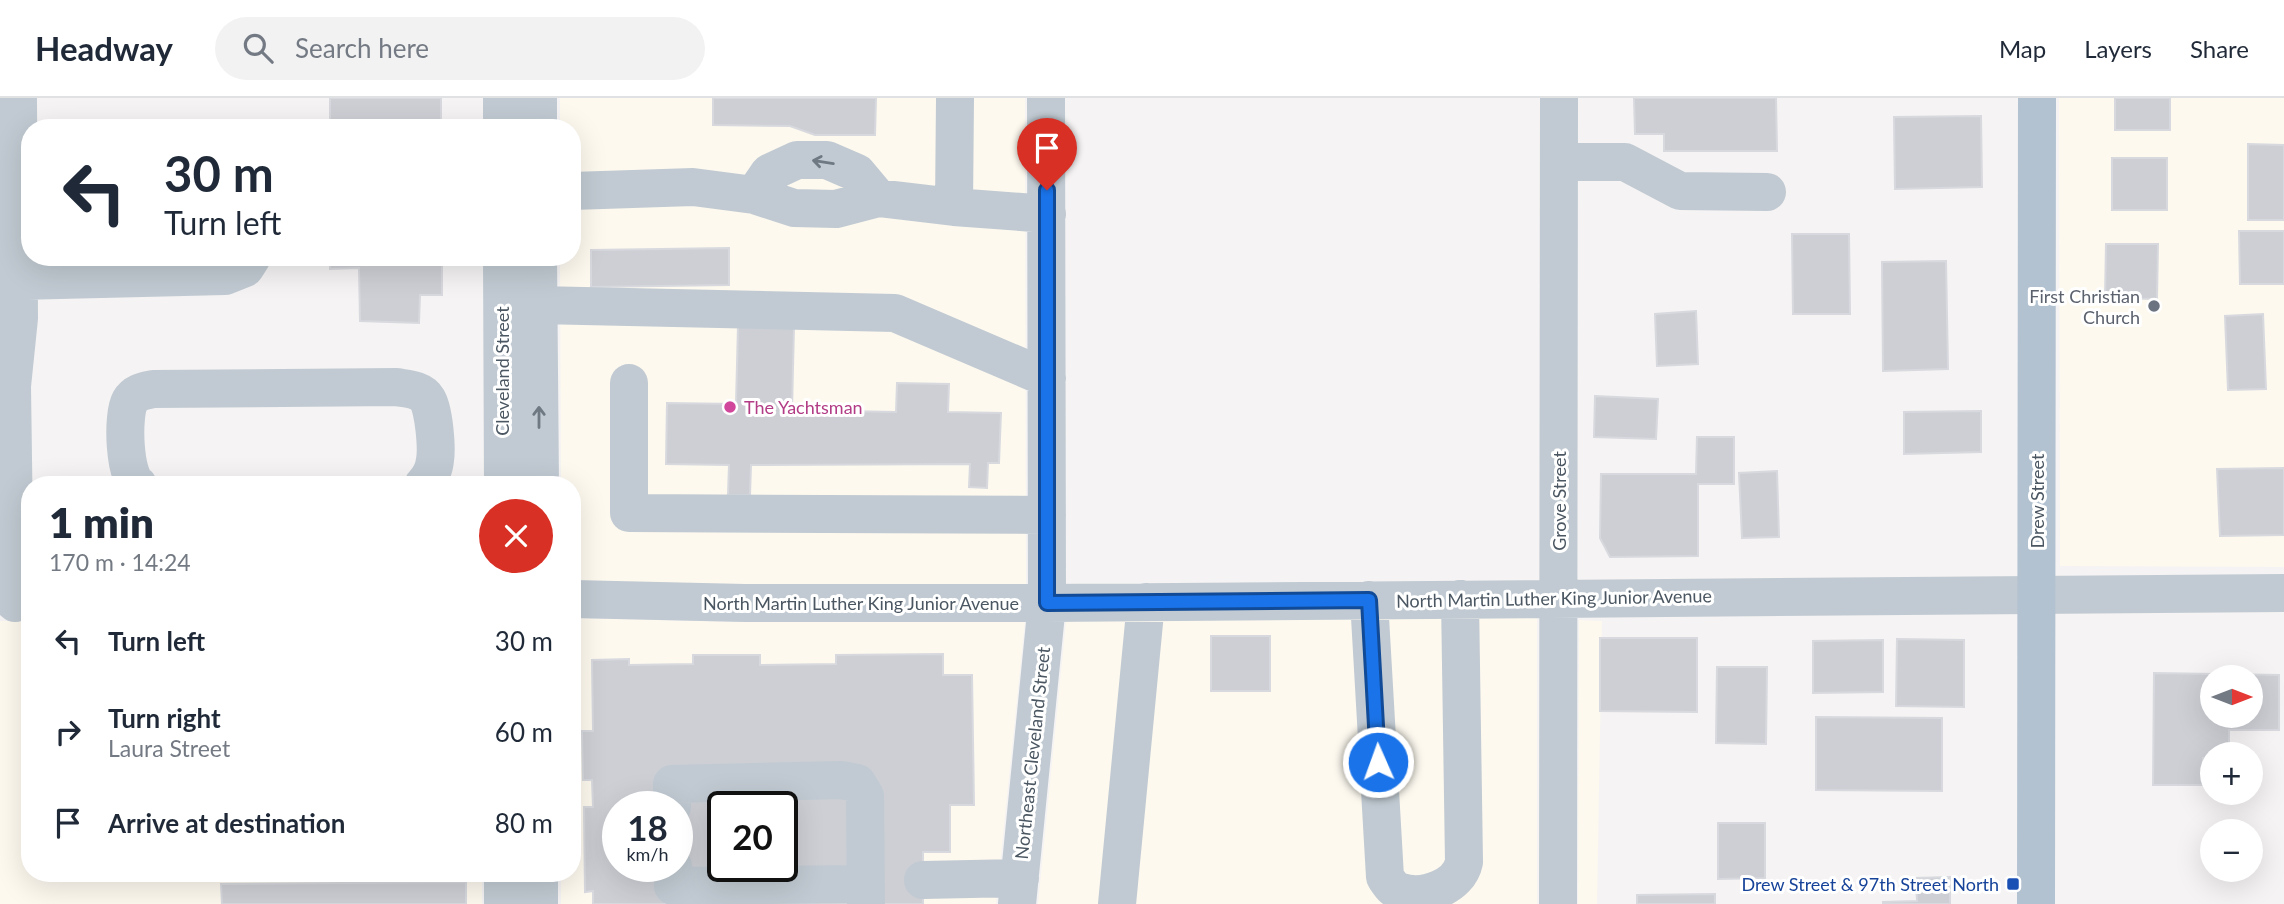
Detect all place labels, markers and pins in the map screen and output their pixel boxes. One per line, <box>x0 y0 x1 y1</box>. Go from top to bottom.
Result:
pin <box>1017 118 1077 190</box>
place label: First Christian Church <box>2029 285 2140 328</box>
marker: First Christian Church <box>2146 298 2162 314</box>
place label: The Yachtsman <box>744 396 863 418</box>
marker: The Yachtsman <box>722 399 738 415</box>
place label: Drew Street & 97th Street North <box>1741 873 1999 895</box>
marker: Drew Street & 97th Street North <box>2005 876 2021 892</box>

